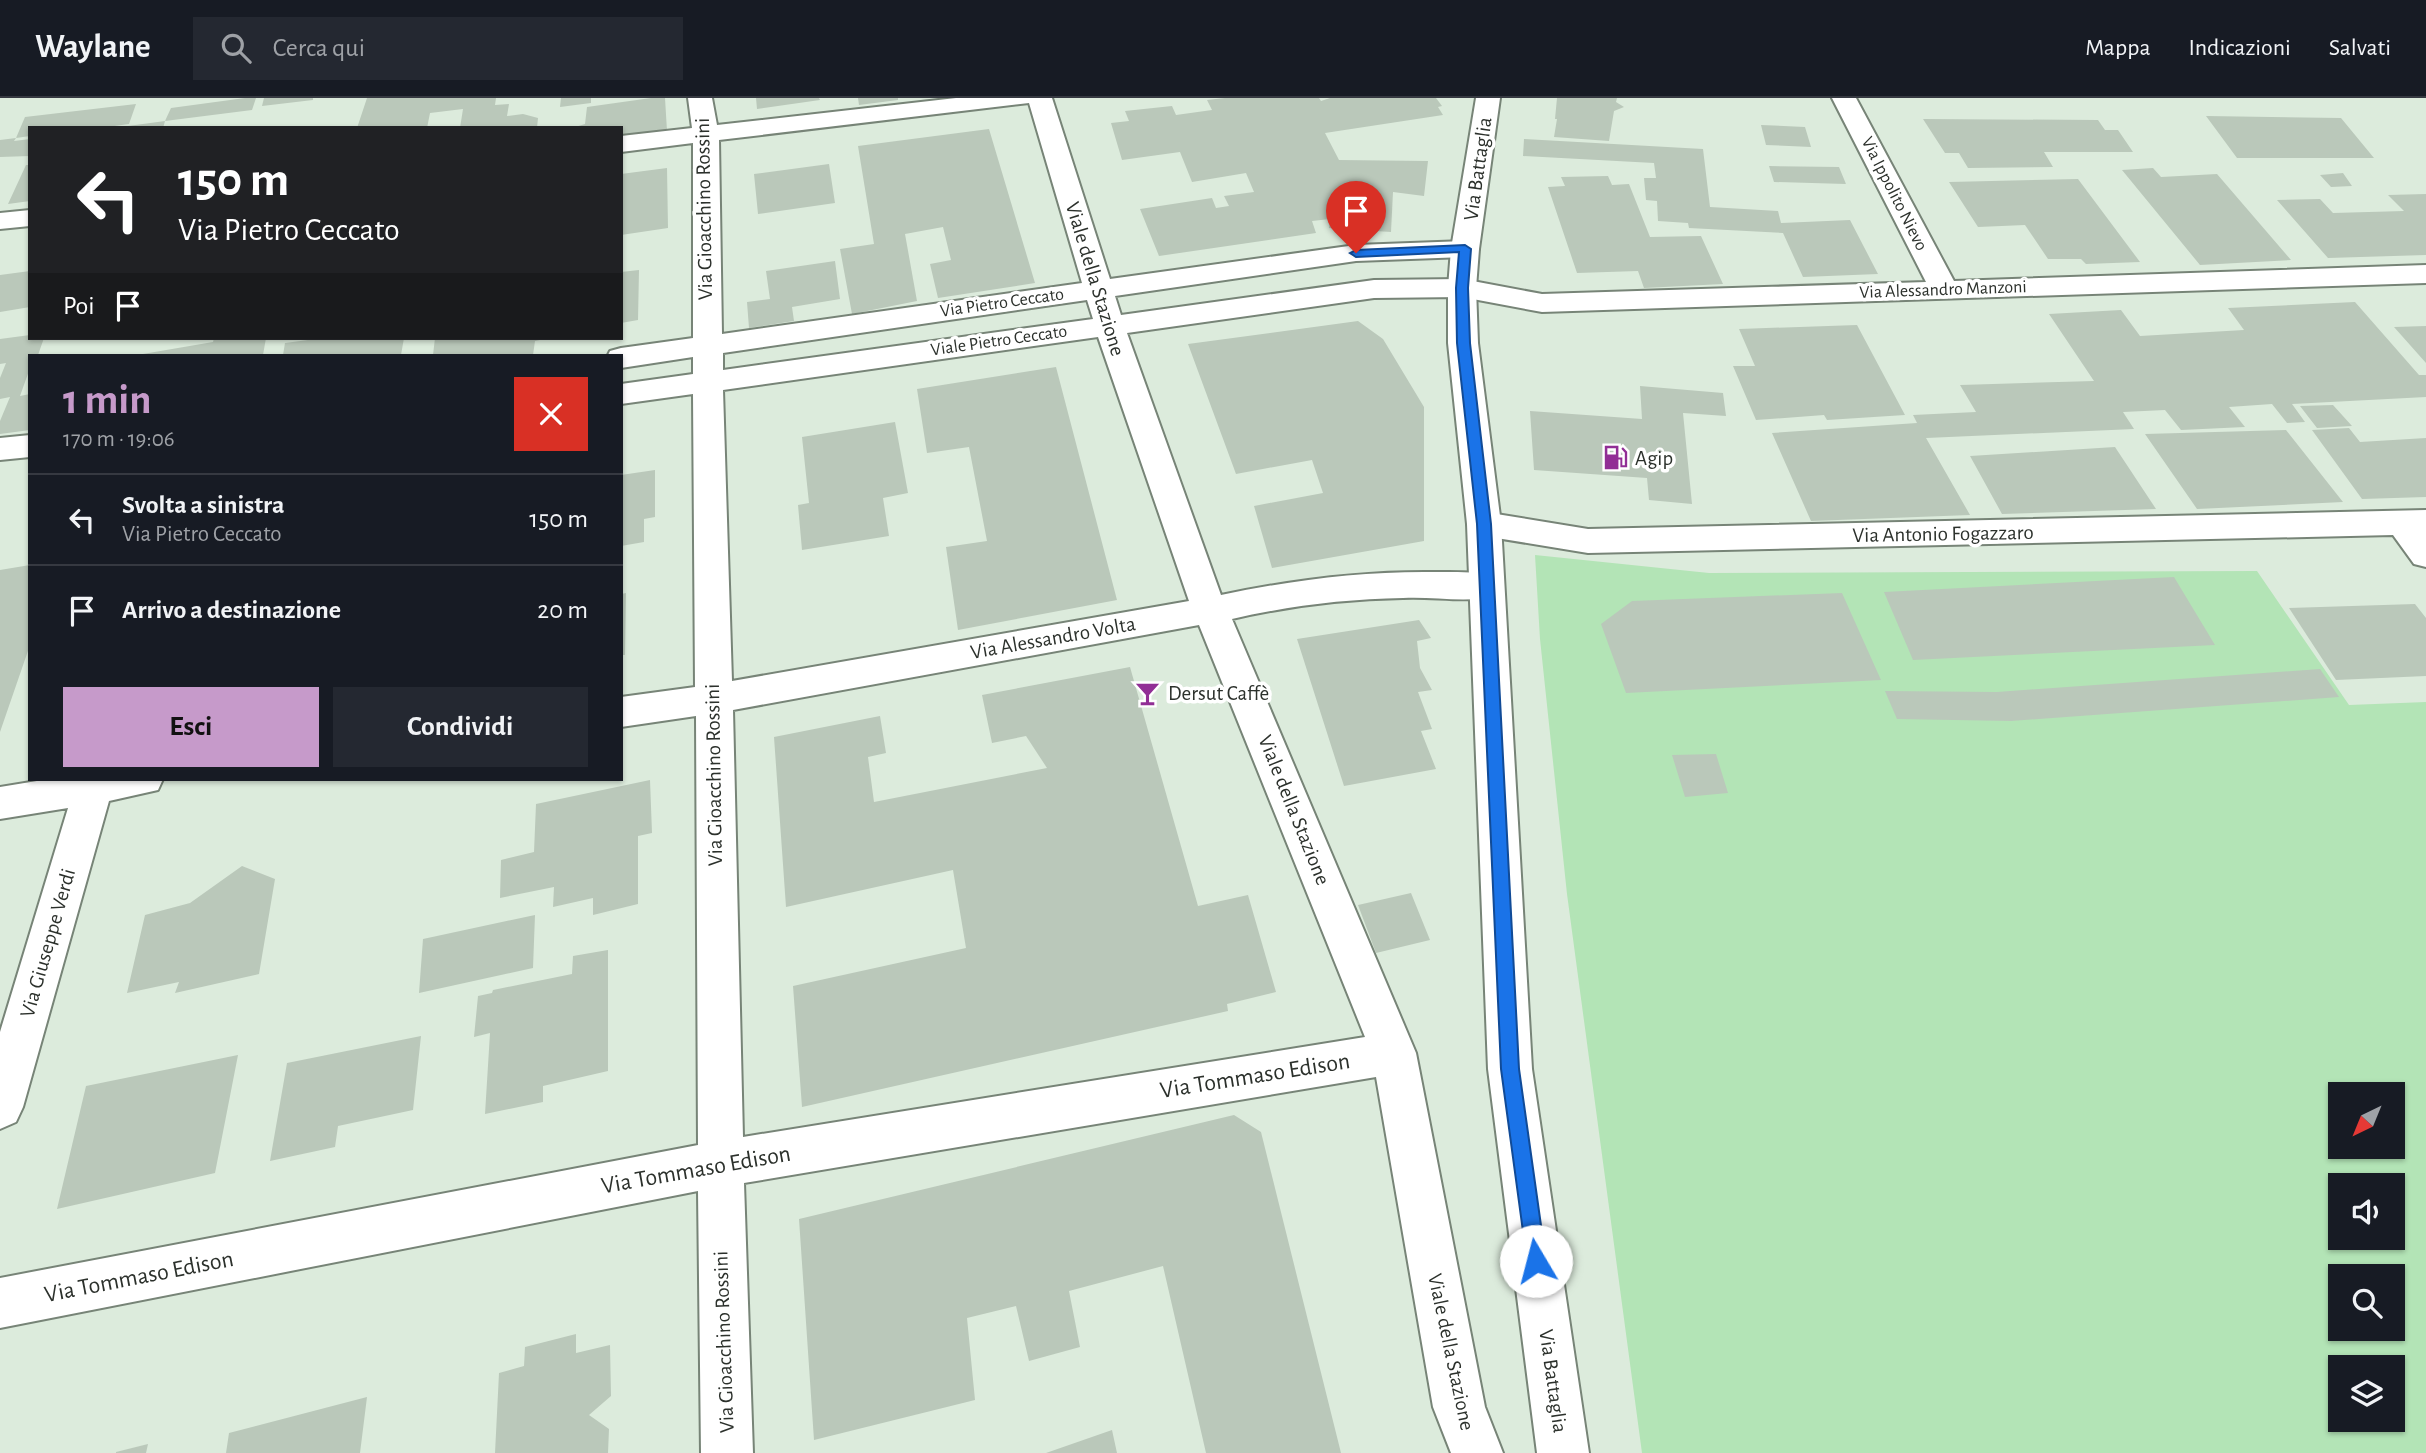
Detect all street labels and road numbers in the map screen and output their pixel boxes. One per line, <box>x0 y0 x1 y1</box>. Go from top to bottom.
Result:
street label: Via Battaglia <box>1460 116 1496 222</box>
street label: Via Gioacchino Rossini <box>692 118 716 300</box>
street label: Via Ippolito Nievo <box>1858 134 1930 254</box>
street label: Viale della Stazione <box>1062 200 1128 358</box>
street label: Via Alessandro Manzoni <box>1859 278 2027 302</box>
street label: Via Pietro Ceccato <box>939 285 1065 321</box>
street label: Viale Pietro Ceccato <box>930 322 1068 359</box>
street label: Via Antonio Fogazzaro <box>1852 522 2034 546</box>
street label: Via Alessandro Volta <box>969 613 1137 663</box>
street label: Via Gioacchino Rossini <box>702 684 726 866</box>
street label: Viale della Stazione <box>1254 732 1334 888</box>
street label: Via Giuseppe Verdi <box>17 866 79 1020</box>
street label: Via Tommaso Edison <box>1158 1049 1352 1103</box>
street label: Via Tommaso Edison <box>599 1142 793 1198</box>
street label: Via Tommaso Edison <box>42 1247 236 1307</box>
street label: Via Gioacchino Rossini <box>710 1251 738 1433</box>
street label: Viale della Stazione <box>1424 1272 1478 1432</box>
street label: Via Battaglia <box>1535 1328 1571 1434</box>

